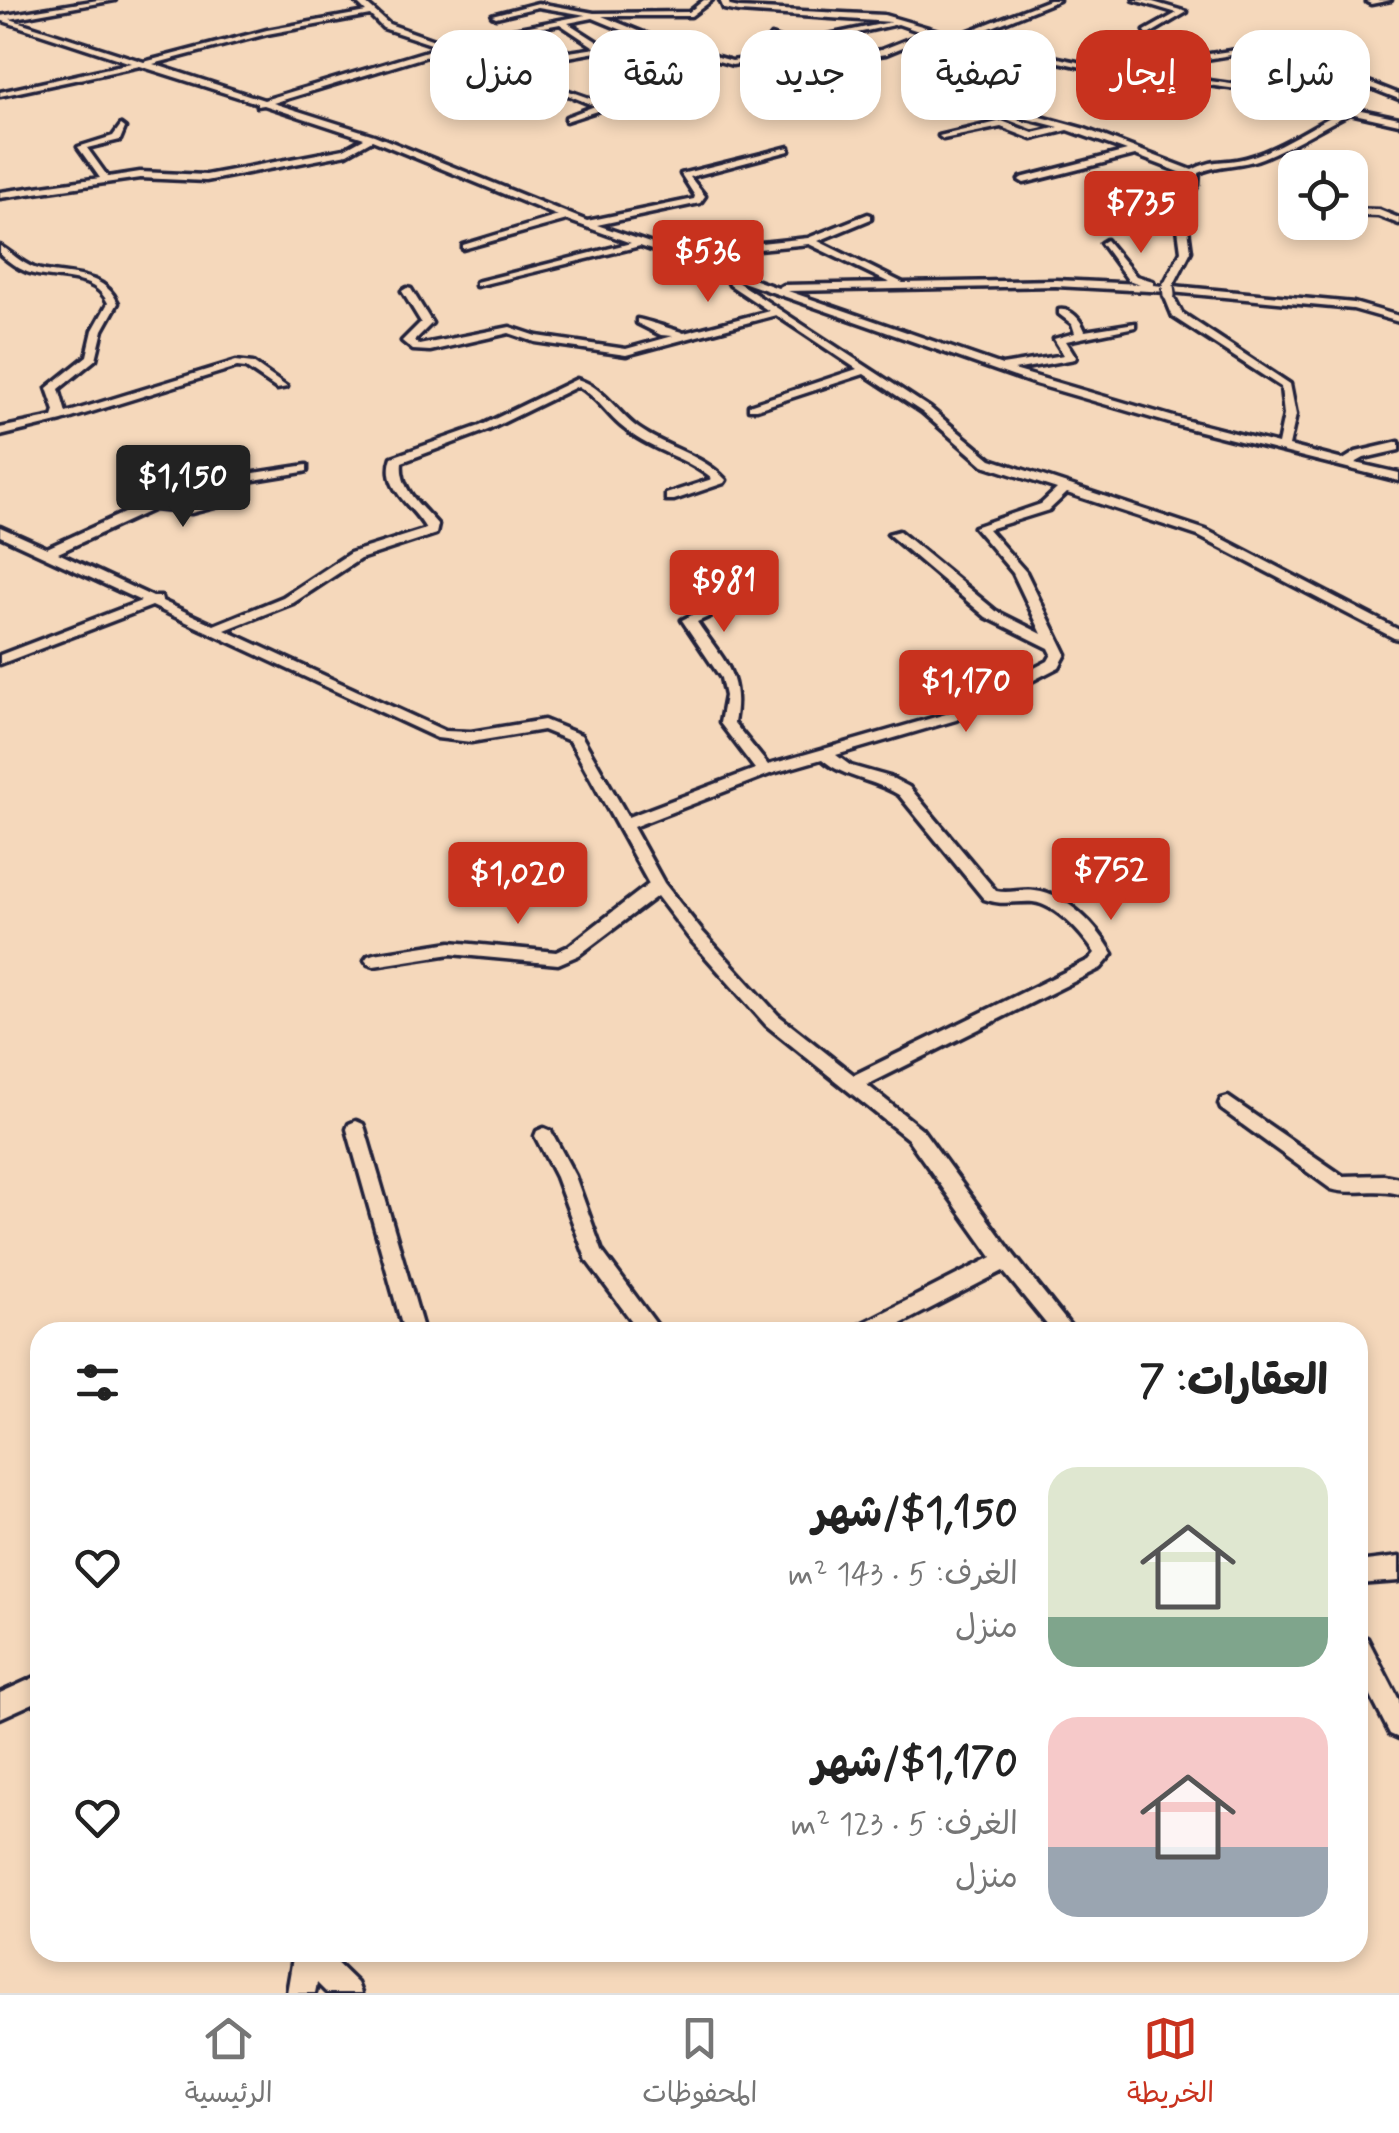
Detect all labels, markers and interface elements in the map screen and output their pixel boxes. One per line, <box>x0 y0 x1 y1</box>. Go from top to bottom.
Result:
chip: منزل <box>430 30 569 120</box>
chip: شقة <box>589 30 720 120</box>
chip: جديد <box>740 30 881 120</box>
chip: تصفية <box>901 30 1056 120</box>
chip: إيجار <box>1076 30 1211 120</box>
chip: شراء <box>1231 30 1370 120</box>
map controls <box>1278 150 1368 240</box>
button: locate <box>1278 150 1368 240</box>
pin: $735 <box>1082 171 1200 256</box>
text: $735 <box>1106 182 1176 224</box>
pin: $536 <box>649 220 767 305</box>
text: $536 <box>675 231 741 273</box>
pin: $1,150 <box>102 445 264 530</box>
text: $1,150 <box>138 456 228 498</box>
pin: $981 <box>665 550 783 635</box>
text: $981 <box>692 561 756 603</box>
pin: $1,170 <box>885 650 1047 735</box>
text: $1,170 <box>921 661 1011 703</box>
pin: $752 <box>1052 838 1170 923</box>
pin: $1,020 <box>437 842 599 927</box>
text: $752 <box>1074 849 1148 891</box>
text: $1,020 <box>470 853 566 895</box>
icon: filters <box>70 1355 125 1410</box>
text: العقارات: 7 <box>1139 1355 1328 1410</box>
text: $1,150/شهر <box>812 1487 1018 1542</box>
icon: home <box>1128 1507 1248 1627</box>
icon: heart <box>70 1540 125 1595</box>
text: الغرف: 5 · 143 m² <box>788 1554 1018 1596</box>
text: منزل <box>955 1607 1018 1649</box>
text: $1,170/شهر <box>812 1737 1018 1792</box>
icon: home <box>1128 1757 1248 1877</box>
icon: heart <box>70 1790 125 1845</box>
text: الغرف: 5 · 123 m² <box>791 1804 1018 1846</box>
text: منزل <box>955 1857 1018 1899</box>
tab: الرئيسية <box>185 2011 273 2117</box>
tab: المحفوظات <box>642 2011 757 2117</box>
tab: الخريطة <box>1127 2011 1214 2117</box>

